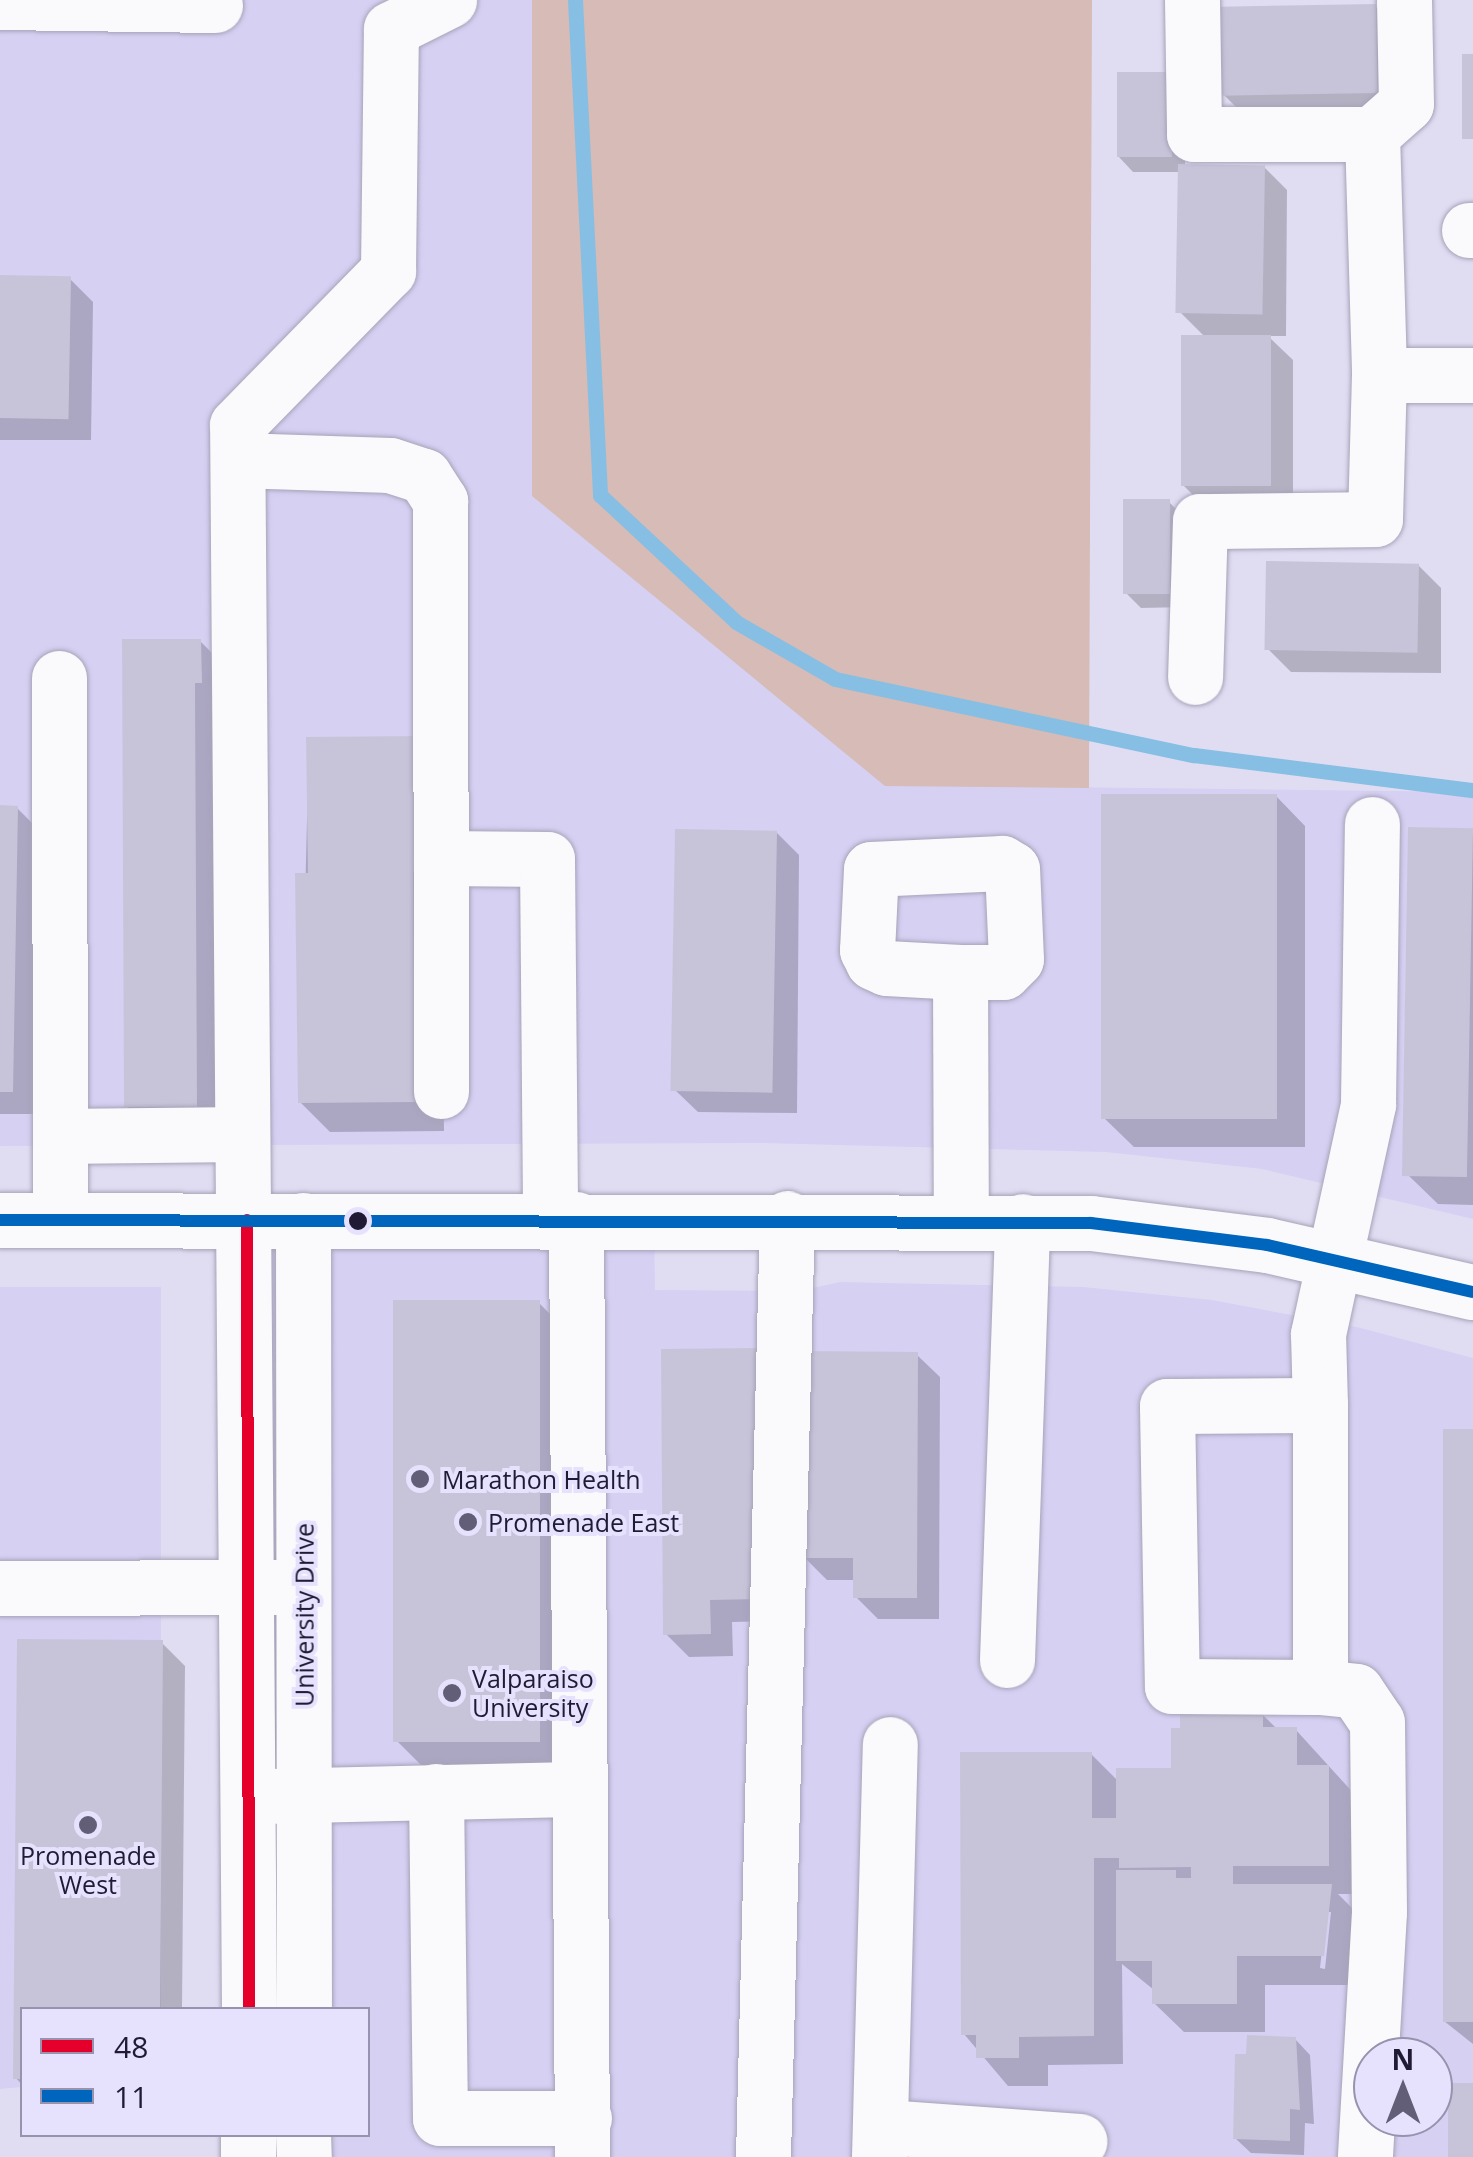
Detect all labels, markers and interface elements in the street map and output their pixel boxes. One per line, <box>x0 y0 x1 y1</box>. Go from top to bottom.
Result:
unlabelled marker <box>348 1211 368 1231</box>
place label: Marathon Health <box>442 1464 641 1494</box>
marker: Marathon Health <box>407 1466 433 1492</box>
place label: Promenade East <box>488 1507 679 1537</box>
marker: Promenade East <box>457 1511 479 1533</box>
street label: University Drive <box>289 1523 319 1707</box>
place label: Valparaiso University <box>472 1664 594 1723</box>
marker: Valparaiso University <box>441 1682 463 1704</box>
marker: Promenade West <box>77 1814 99 1836</box>
place label: Promenade West <box>20 1841 156 1900</box>
legend <box>20 2007 370 2137</box>
text: 48 <box>114 2026 148 2067</box>
north arrow <box>1353 2037 1453 2137</box>
text: N <box>1392 2040 1414 2078</box>
text: 11 <box>114 2076 148 2117</box>

